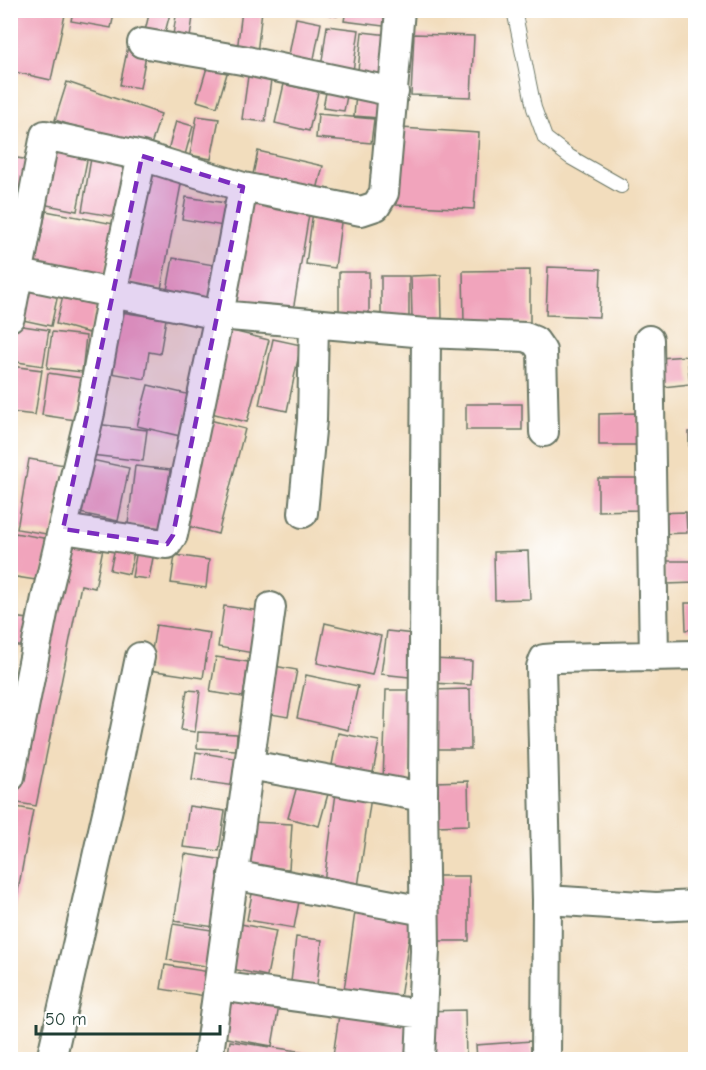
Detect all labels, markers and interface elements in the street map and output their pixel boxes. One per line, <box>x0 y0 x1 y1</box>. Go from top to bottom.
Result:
scale bar <box>36 998 220 1036</box>
text: 50 m <box>45 1009 87 1030</box>

